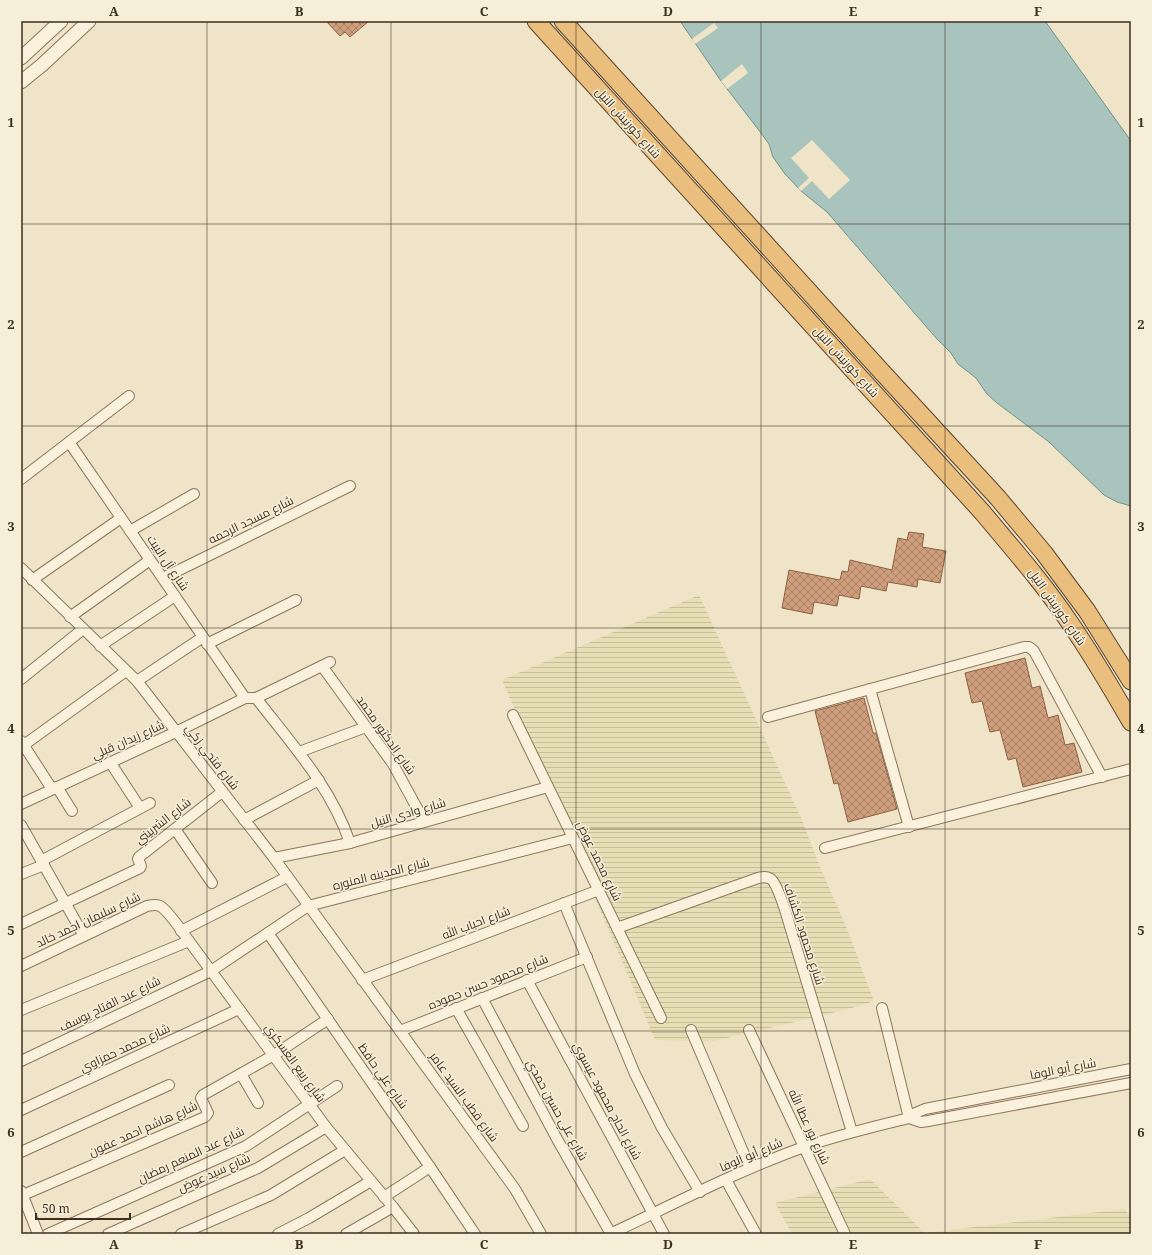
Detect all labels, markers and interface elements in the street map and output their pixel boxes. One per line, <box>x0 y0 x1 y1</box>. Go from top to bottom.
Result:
text: A <box>109 2 119 20</box>
text: B <box>295 2 304 20</box>
text: C <box>480 2 489 20</box>
text: D <box>663 2 673 20</box>
text: E <box>849 2 858 20</box>
text: F <box>1034 2 1042 20</box>
street label: شارع كورنيش النيل <box>592 83 665 162</box>
text: 1 <box>7 113 15 131</box>
text: 1 <box>1137 113 1145 131</box>
text: 2 <box>7 315 15 333</box>
text: 2 <box>1137 315 1145 333</box>
street label: شارع كورنيش النيل <box>810 322 883 401</box>
street label: شارع مسجد الرحمه <box>205 491 296 548</box>
text: 3 <box>7 517 15 535</box>
text: 3 <box>1137 517 1145 535</box>
street label: شارع آل البيت <box>143 531 193 594</box>
street label: شارع كورنيش النيل <box>1024 565 1090 649</box>
street label: شارع الدكتور محمد <box>353 692 420 778</box>
street label: شارع زيدان قبلي <box>89 716 168 765</box>
text: 4 <box>7 719 15 737</box>
text: 4 <box>1137 719 1145 737</box>
street label: شارع فتحي زكي <box>180 720 244 795</box>
street label: شارع الشربيني <box>131 793 195 849</box>
street label: شارع وادى النيل <box>368 794 448 831</box>
street label: شارع محمد عوض <box>573 818 626 904</box>
street label: شارع المدينه المنوره <box>331 853 431 894</box>
street label: شارع محمود الكشاف <box>780 881 829 987</box>
street label: شارع سليمان احمد خالد <box>33 888 143 951</box>
street label: شارع احباب الله <box>439 902 512 943</box>
text: 5 <box>7 921 15 939</box>
text: 5 <box>1137 921 1145 939</box>
street label: شارع محمود حسن حموده <box>425 950 550 1013</box>
street label: شارع عبد الفتاح يوسف <box>56 972 163 1035</box>
street label: شارع محمد حمزاوي <box>77 1019 174 1078</box>
street label: شارع ربيع العسكري <box>259 1020 330 1107</box>
street label: شارع الحاج محمود عيسوي <box>567 1039 646 1164</box>
street label: شارع علي حافظ <box>353 1040 412 1113</box>
street label: شارع قطب السيد عامر <box>425 1047 503 1145</box>
street label: شارع أبو الوفا <box>1028 1054 1098 1083</box>
street label: شارع علي حسين حمدي <box>521 1056 592 1164</box>
street label: شارع نور عطا الله <box>785 1086 834 1167</box>
street label: شارع هاشم احمد عفون <box>86 1097 200 1160</box>
street label: شارع عبد المنعم رمضان <box>135 1122 247 1187</box>
text: 6 <box>7 1123 15 1141</box>
text: 6 <box>1137 1123 1145 1141</box>
street label: شارع أبو الوفا <box>717 1134 785 1175</box>
street label: شارع سيد عوض <box>175 1149 253 1196</box>
scale bar <box>36 1195 130 1221</box>
text: 50 m <box>42 1200 70 1217</box>
text: A <box>109 1235 119 1253</box>
text: B <box>295 1235 304 1253</box>
text: C <box>480 1235 489 1253</box>
text: D <box>663 1235 673 1253</box>
text: E <box>849 1235 858 1253</box>
text: F <box>1034 1235 1042 1253</box>

